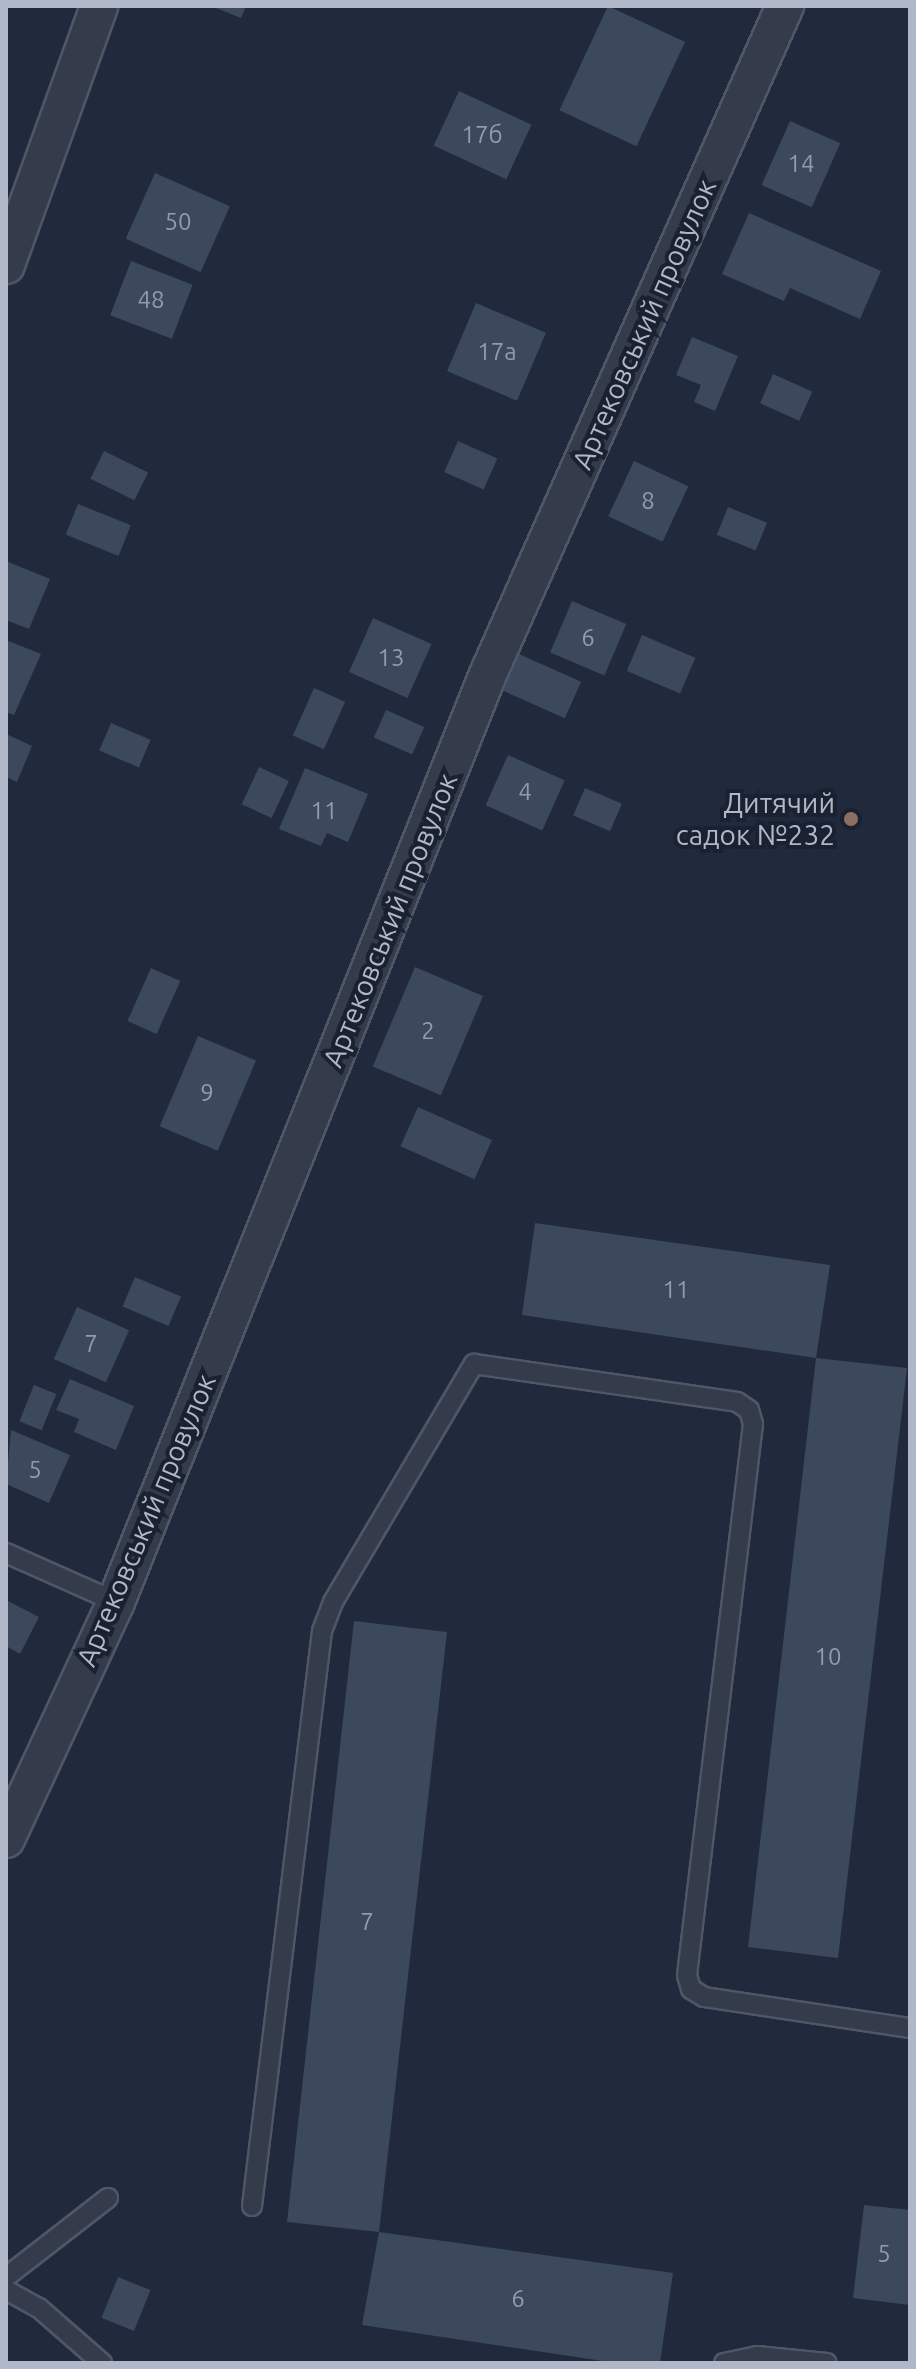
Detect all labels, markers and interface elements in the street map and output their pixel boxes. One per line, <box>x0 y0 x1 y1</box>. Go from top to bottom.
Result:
house number: 17б <box>461 121 503 149</box>
house number: 14 <box>787 150 815 178</box>
street label: Артековський провулок <box>565 174 723 474</box>
house number: 50 <box>164 208 192 236</box>
house number: 48 <box>137 286 165 314</box>
house number: 17а <box>477 338 517 366</box>
house number: 8 <box>641 487 655 515</box>
house number: 6 <box>581 624 595 652</box>
house number: 13 <box>377 644 405 672</box>
street label: Артековський провулок <box>316 768 464 1072</box>
house number: 4 <box>518 778 532 806</box>
place label: Дитячий садок №232 <box>676 786 835 852</box>
house number: 11 <box>310 797 338 825</box>
marker: Дитячий садок №232 <box>842 810 860 828</box>
house number: 2 <box>421 1017 435 1045</box>
house number: 9 <box>200 1079 214 1107</box>
house number: 11 <box>662 1276 690 1304</box>
house number: 7 <box>84 1330 98 1358</box>
street label: Артековський провулок <box>69 1369 223 1671</box>
house number: 5 <box>28 1456 42 1484</box>
house number: 10 <box>814 1643 842 1671</box>
house number: 7 <box>360 1908 374 1936</box>
house number: 5 <box>877 2240 891 2268</box>
house number: 6 <box>511 2285 525 2313</box>

